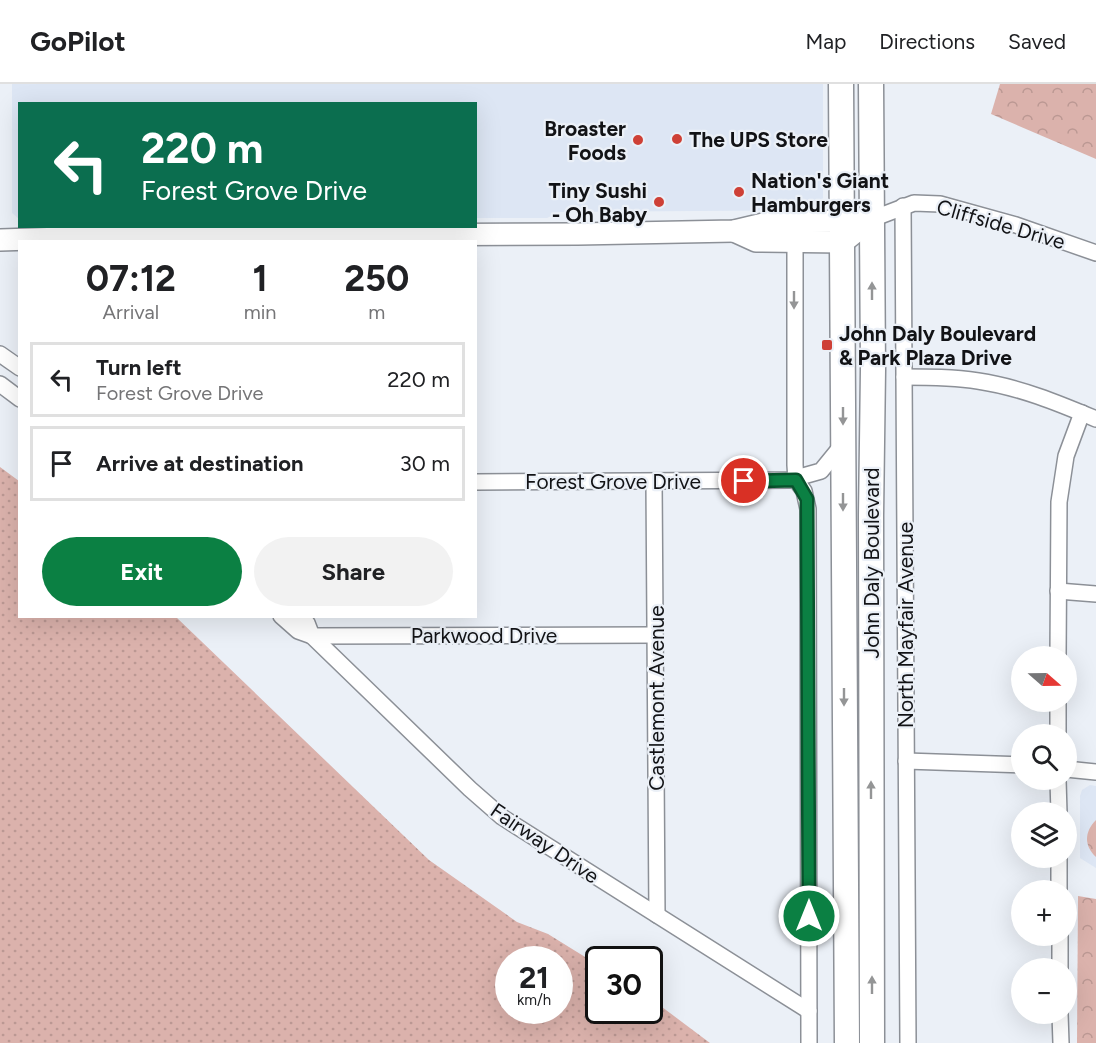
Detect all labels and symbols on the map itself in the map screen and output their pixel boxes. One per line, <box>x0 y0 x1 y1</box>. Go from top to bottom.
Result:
place label: Broaster Foods <box>544 116 626 165</box>
place label: The UPS Store <box>689 127 828 152</box>
marker: The UPS Store <box>670 132 684 146</box>
marker: Broaster Foods <box>631 133 645 147</box>
place label: Nation's Giant Hamburgers <box>751 168 889 217</box>
place label: Tiny Sushi - Oh Baby <box>549 178 648 227</box>
marker: Nation's Giant Hamburgers <box>732 185 746 199</box>
street label: Cliffside Drive <box>934 194 1068 254</box>
marker: Tiny Sushi - Oh Baby <box>652 195 666 209</box>
one-way arrow <box>867 281 877 300</box>
one-way arrow <box>789 290 799 309</box>
place label: John Daly Boulevard & Park Plaza Drive <box>839 321 1036 370</box>
marker: John Daly Boulevard & Park Plaza Drive <box>820 338 834 352</box>
one-way arrow <box>838 406 848 425</box>
pin <box>718 455 769 506</box>
street label: John Daly Boulevard <box>859 468 884 658</box>
street label: Forest Grove Drive <box>525 469 701 494</box>
one-way arrow <box>838 493 848 512</box>
street label: North Mayfair Avenue <box>893 522 918 728</box>
street label: Castlemont Avenue <box>644 605 669 791</box>
street label: Parkwood Drive <box>411 623 557 648</box>
north arrow <box>1011 646 1077 712</box>
one-way arrow <box>840 688 849 707</box>
one-way arrow <box>866 780 876 799</box>
street label: Fairway Drive <box>486 798 604 888</box>
position arrow <box>777 884 841 948</box>
speed limit sign: 30 <box>585 946 663 1024</box>
one-way arrow <box>867 975 877 994</box>

